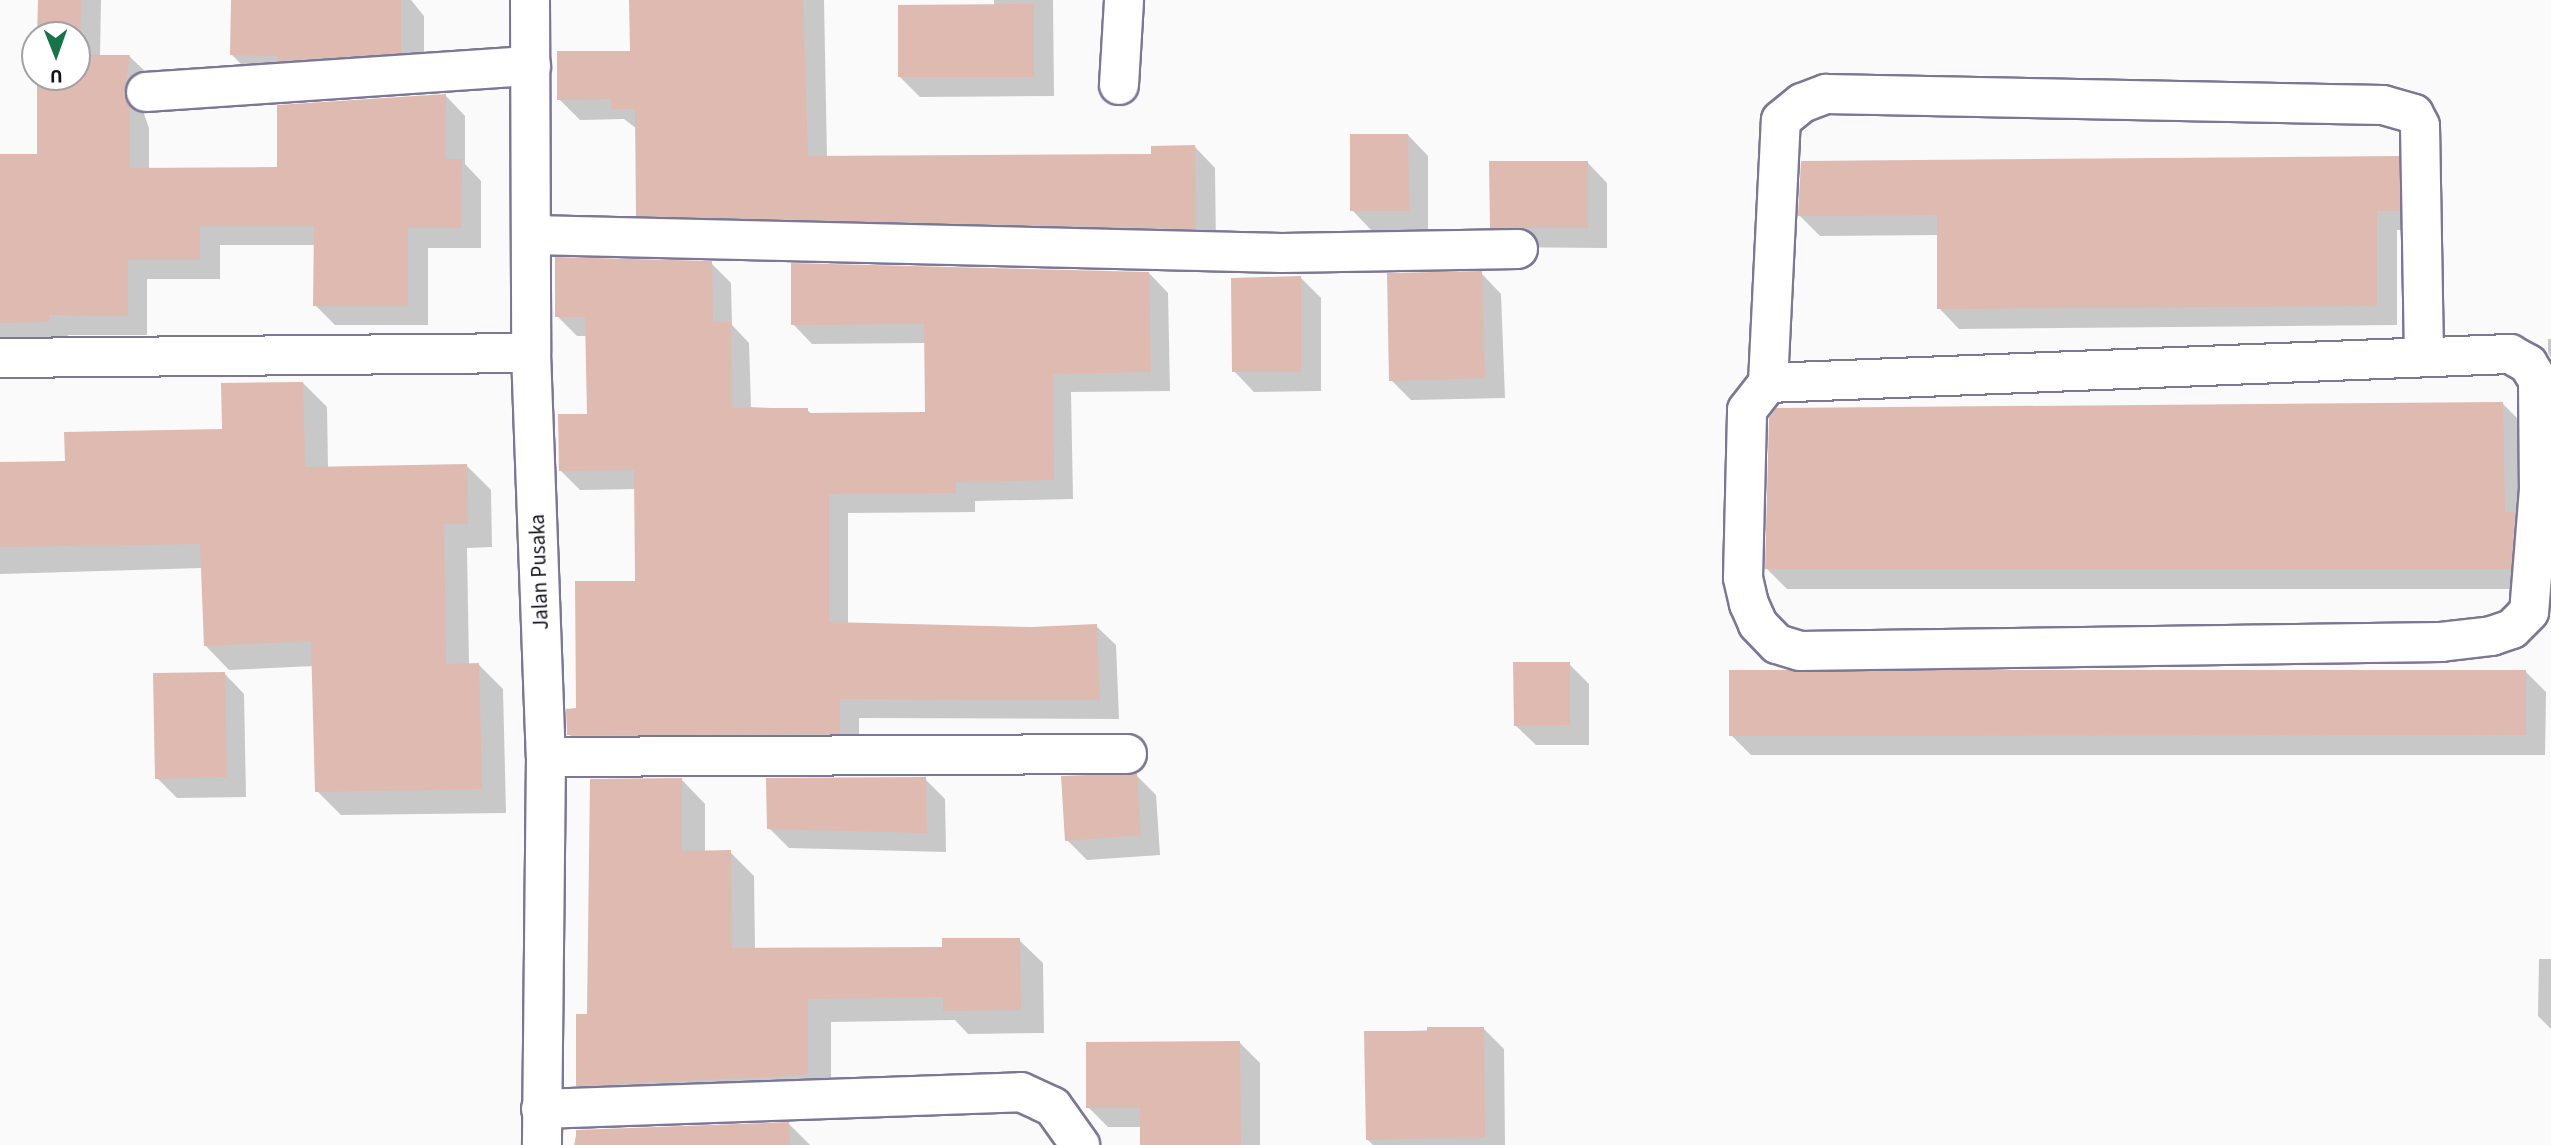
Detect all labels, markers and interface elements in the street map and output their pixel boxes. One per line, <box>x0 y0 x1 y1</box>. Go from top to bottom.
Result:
north arrow <box>21 21 91 91</box>
text: U <box>50 62 63 89</box>
street label: Jalan Pusaka <box>524 514 554 630</box>

